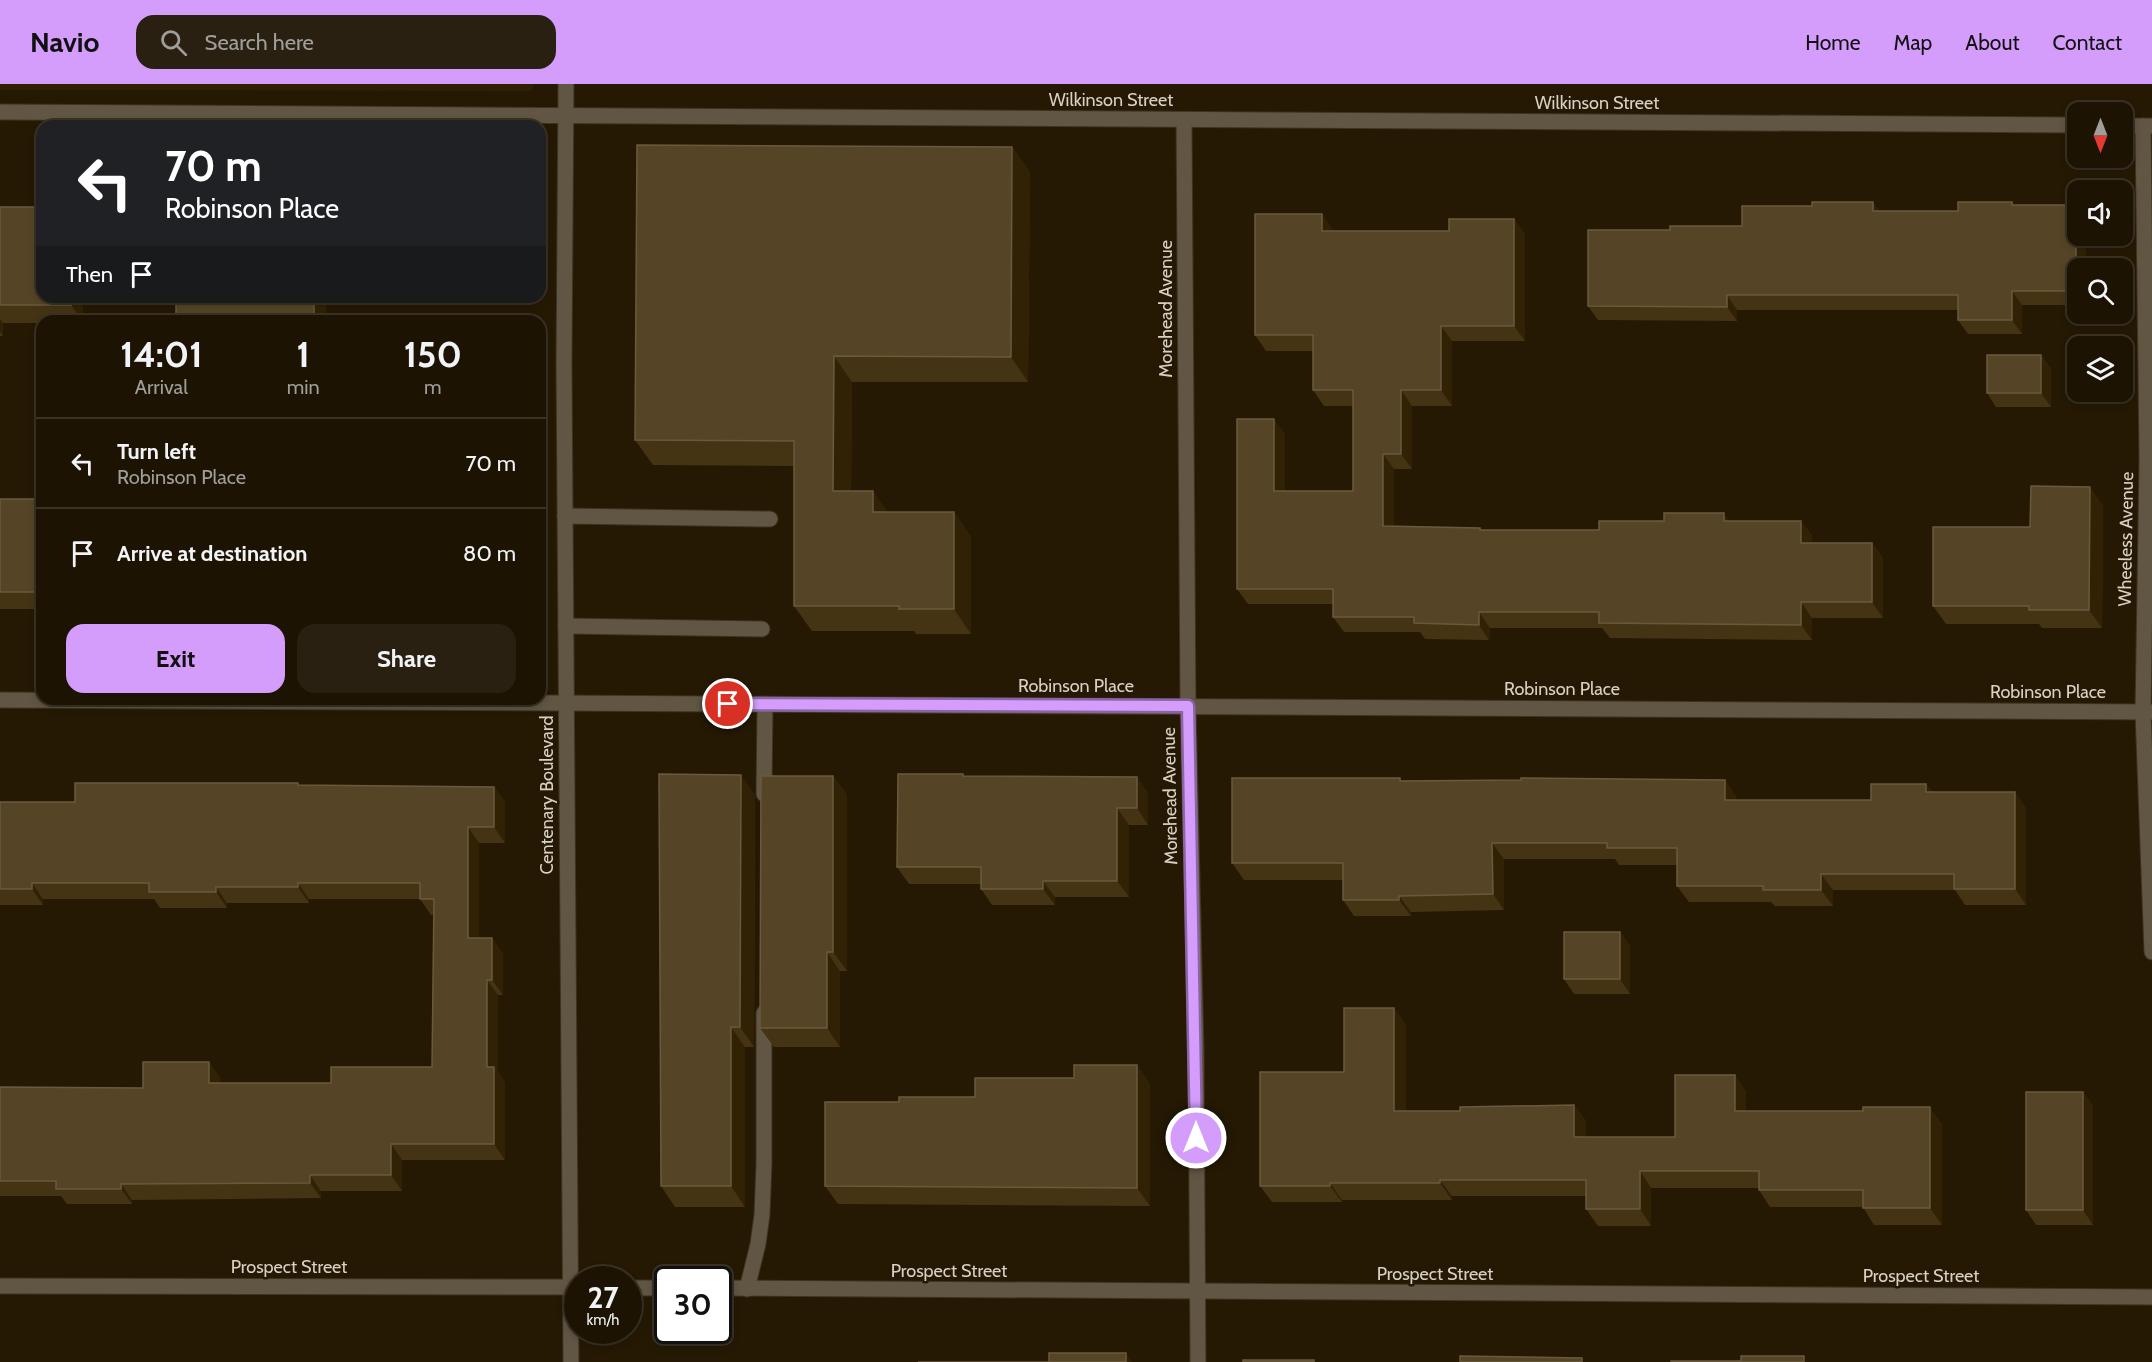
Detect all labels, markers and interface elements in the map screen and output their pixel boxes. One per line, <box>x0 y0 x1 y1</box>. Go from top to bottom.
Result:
search box <box>136 15 556 69</box>
text: Navio <box>30 25 100 59</box>
icon: search <box>157 26 190 59</box>
text: Search here <box>205 29 314 56</box>
text: Home <box>1805 30 1861 55</box>
text: Map <box>1894 30 1932 55</box>
text: About <box>1965 30 2019 55</box>
text: Contact <box>2052 30 2122 55</box>
street label: Wilkinson Street <box>1049 89 1173 111</box>
street label: Wilkinson Street <box>1535 92 1659 114</box>
north arrow <box>2067 102 2133 168</box>
map controls <box>2067 102 2133 402</box>
text: 70 m <box>165 140 262 192</box>
icon: left <box>66 144 144 222</box>
button: sound <box>2067 180 2133 246</box>
text: Robinson Place <box>165 192 339 225</box>
street label: Morehead Avenue <box>1155 240 1177 378</box>
icon: arrive <box>125 258 158 291</box>
button: search <box>2067 258 2133 324</box>
text: Then <box>66 261 113 288</box>
text: 14:01 <box>120 332 203 376</box>
text: 1 <box>296 332 310 376</box>
text: 150 <box>404 332 462 376</box>
button: layers <box>2067 336 2133 402</box>
text: Arrival <box>135 375 188 399</box>
text: min <box>287 375 320 399</box>
text: m <box>424 375 442 399</box>
text: Turn left <box>117 438 196 465</box>
icon: left <box>66 447 99 480</box>
text: 70 m <box>466 450 516 477</box>
text: Robinson Place <box>117 465 246 489</box>
street label: Wheeless Avenue <box>2114 472 2138 606</box>
icon: arrive <box>66 537 99 570</box>
text: Arrive at destination <box>117 540 307 567</box>
text: 80 m <box>463 540 516 567</box>
button: Exit <box>66 624 285 693</box>
button: Share <box>297 624 516 693</box>
street label: Robinson Place <box>1018 675 1134 697</box>
pin <box>702 678 753 729</box>
street label: Robinson Place <box>1504 678 1620 700</box>
street label: Robinson Place <box>1990 681 2106 703</box>
icon: arrive <box>711 687 744 720</box>
street label: Centenary Boulevard <box>536 716 558 874</box>
street label: Morehead Avenue <box>1158 727 1182 865</box>
position arrow <box>1164 1106 1228 1170</box>
street label: Prospect Street <box>231 1256 347 1278</box>
street label: Prospect Street <box>891 1260 1007 1282</box>
street label: Prospect Street <box>1377 1263 1493 1285</box>
street label: Prospect Street <box>1863 1265 1979 1287</box>
speed limit sign: 30 <box>654 1266 732 1344</box>
text: 27 <box>587 1279 619 1316</box>
text: km/h <box>587 1311 619 1329</box>

